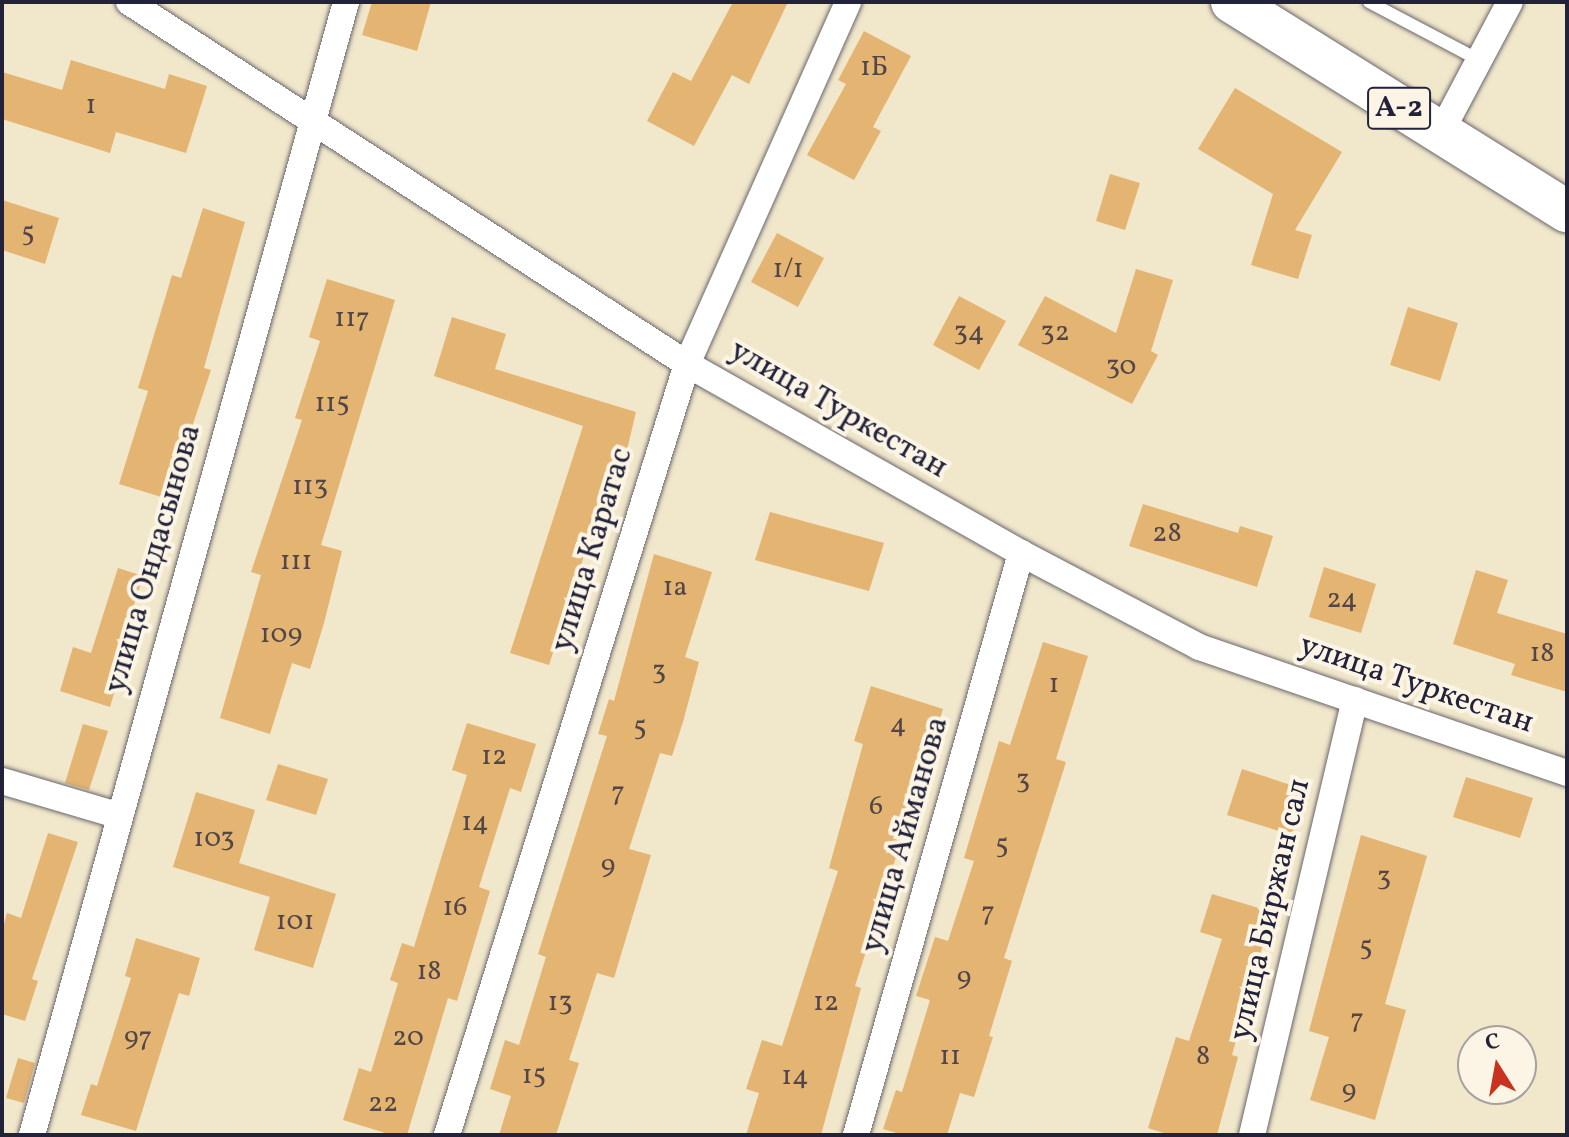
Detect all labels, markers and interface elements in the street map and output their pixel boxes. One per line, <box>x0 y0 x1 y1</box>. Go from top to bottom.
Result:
house number: 1Б <box>860 51 888 85</box>
road number: A-2 <box>1367 82 1431 134</box>
house number: 1 <box>86 89 96 123</box>
house number: 5 <box>21 217 35 251</box>
house number: 1/1 <box>772 253 804 287</box>
house number: 117 <box>334 302 370 336</box>
house number: 34 <box>953 316 985 350</box>
house number: 32 <box>1040 316 1070 350</box>
street label: улица Туркестан <box>722 332 954 488</box>
house number: 30 <box>1106 350 1136 384</box>
house number: 115 <box>314 387 350 421</box>
street label: улица Ондасынова <box>97 420 211 698</box>
street label: улица Каратас <box>544 443 642 657</box>
house number: 113 <box>292 470 328 504</box>
house number: 28 <box>1152 517 1182 551</box>
house number: 111 <box>280 545 312 579</box>
house number: 1а <box>663 571 687 605</box>
house number: 24 <box>1327 583 1357 617</box>
house number: 109 <box>260 618 302 652</box>
street label: улица Туркестан <box>1293 627 1539 743</box>
house number: 18 <box>1529 637 1555 671</box>
house number: 3 <box>652 655 666 689</box>
house number: 1 <box>1049 668 1059 702</box>
house number: 4 <box>890 708 906 742</box>
house number: 5 <box>633 711 647 745</box>
street label: улица Айманова <box>854 712 958 958</box>
house number: 12 <box>481 740 507 774</box>
house number: 3 <box>1016 764 1030 798</box>
street label: улица Биржан сал <box>1222 775 1320 1045</box>
house number: 7 <box>611 776 625 810</box>
house number: 6 <box>869 790 883 824</box>
house number: 14 <box>461 806 489 840</box>
house number: 103 <box>193 822 235 856</box>
house number: 5 <box>995 829 1009 863</box>
house number: 9 <box>601 849 615 883</box>
house number: 3 <box>1377 861 1391 895</box>
house number: 16 <box>442 891 468 925</box>
house number: 7 <box>981 896 995 930</box>
house number: 101 <box>276 905 314 939</box>
house number: 5 <box>1359 931 1373 965</box>
house number: 18 <box>416 955 442 989</box>
house number: 9 <box>957 961 971 995</box>
house number: 13 <box>547 986 573 1020</box>
house number: 12 <box>813 986 839 1020</box>
house number: 7 <box>1350 1003 1364 1037</box>
house number: 97 <box>124 1021 152 1055</box>
house number: 20 <box>392 1021 424 1055</box>
north arrow <box>1457 1025 1537 1105</box>
text: С <box>1483 1026 1503 1059</box>
house number: 11 <box>939 1040 961 1074</box>
house number: 8 <box>1196 1040 1210 1074</box>
house number: 15 <box>522 1059 546 1093</box>
house number: 14 <box>781 1060 809 1094</box>
house number: 9 <box>1342 1074 1356 1108</box>
house number: 22 <box>368 1087 398 1121</box>

